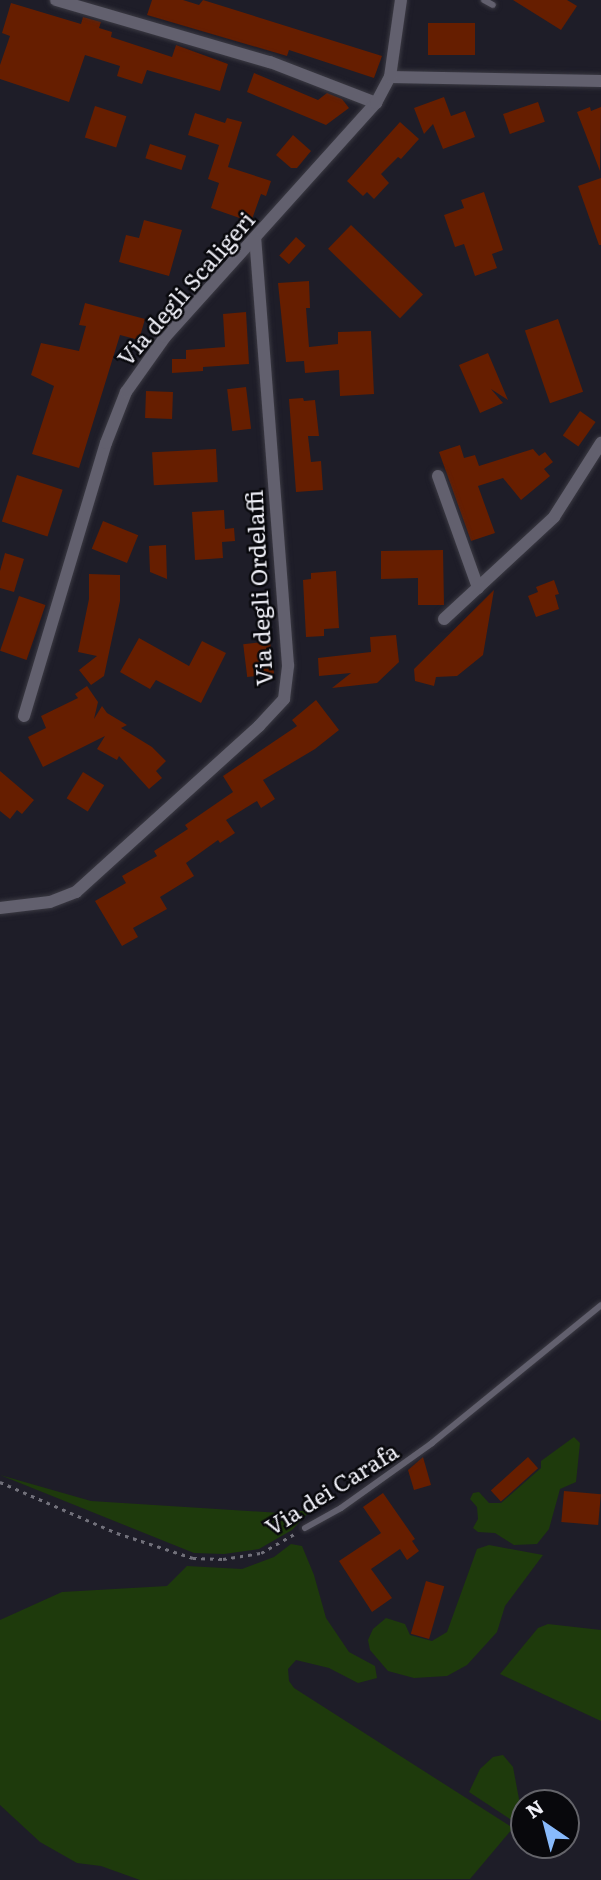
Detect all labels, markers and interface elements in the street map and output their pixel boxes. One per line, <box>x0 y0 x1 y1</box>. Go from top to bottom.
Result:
street label: Via degli Scaligeri <box>111 205 259 371</box>
street label: Via degli Ordelaffi <box>239 489 277 687</box>
street label: Via dei Carafa <box>259 1436 403 1540</box>
north arrow <box>510 1789 580 1859</box>
text: N <box>520 1792 549 1824</box>

